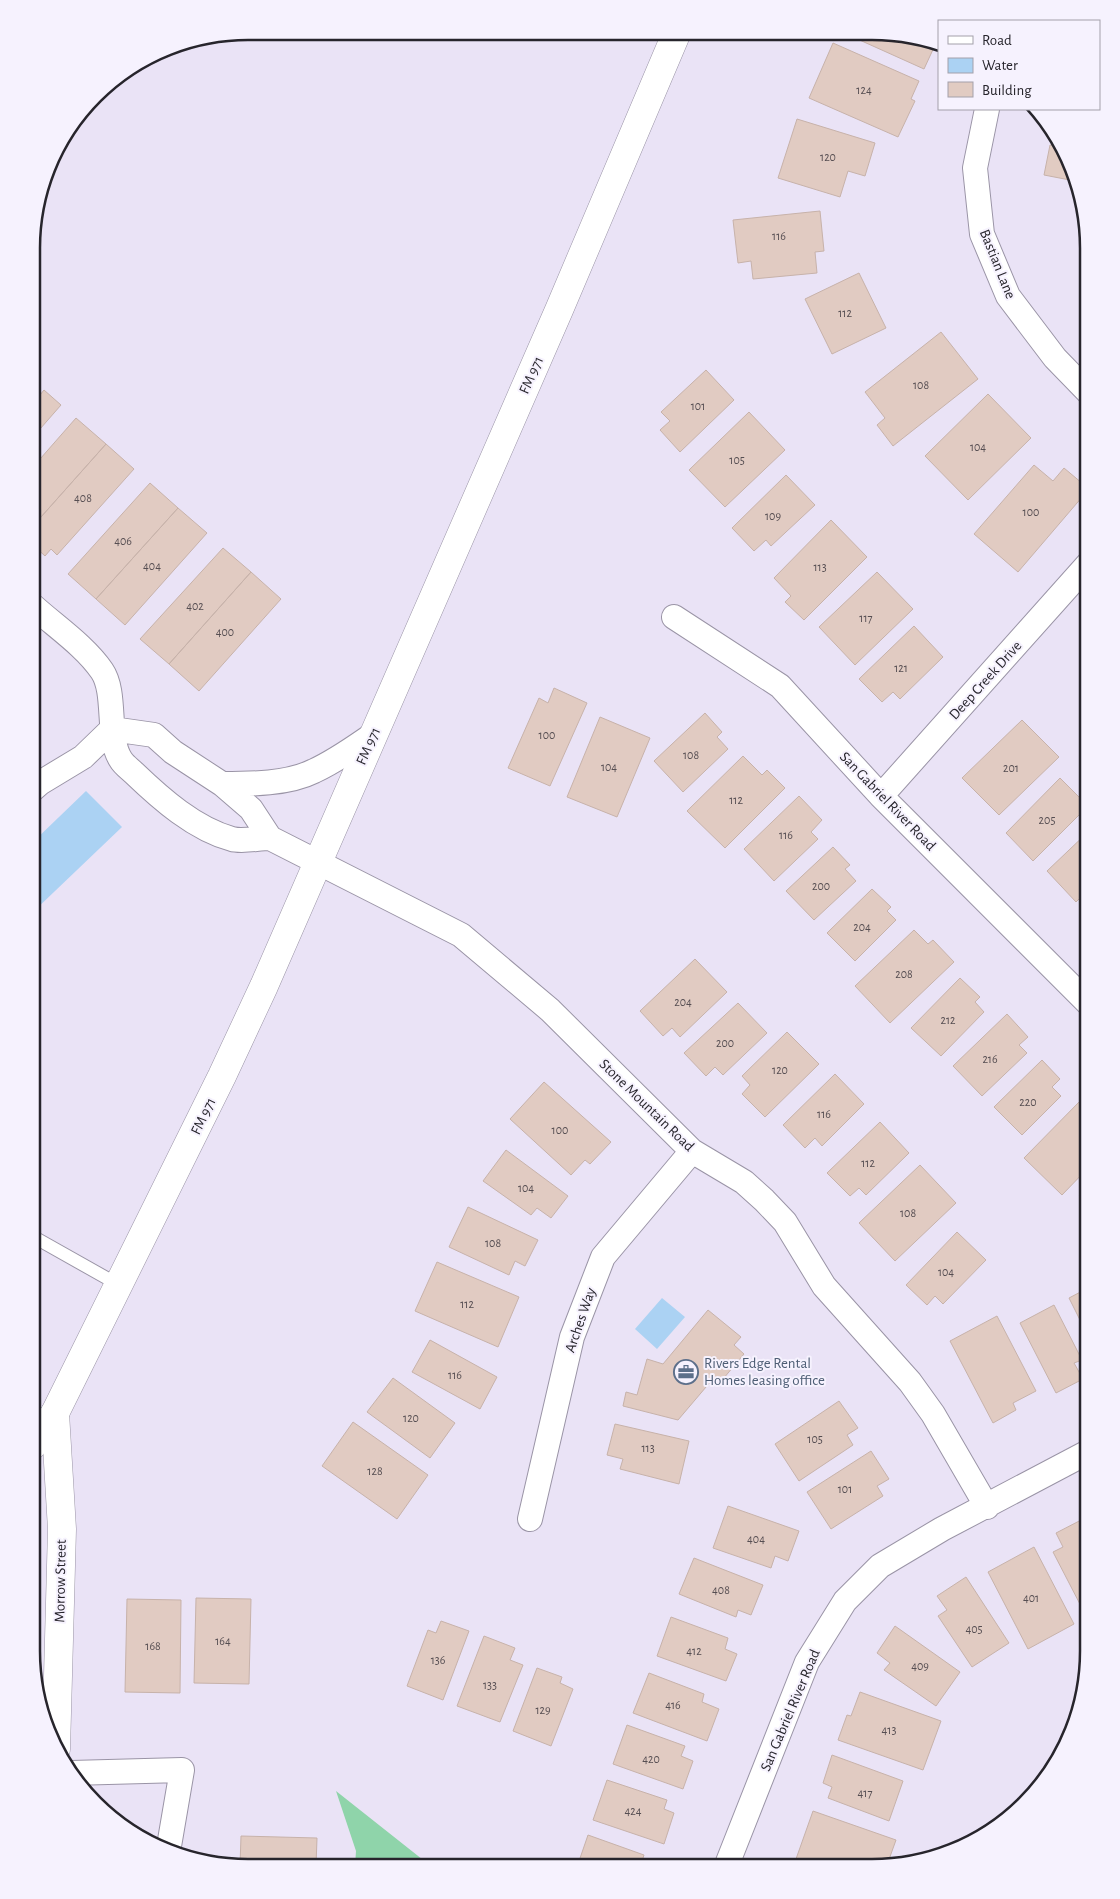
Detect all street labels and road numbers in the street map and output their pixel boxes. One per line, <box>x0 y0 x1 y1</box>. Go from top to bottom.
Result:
street label: Bastian Lane <box>977 227 1018 301</box>
street label: FM 971 <box>517 354 546 396</box>
street label: Deep Creek Drive <box>946 638 1025 723</box>
street label: FM 971 <box>354 725 383 767</box>
street label: San Gabriel River Road <box>837 749 939 854</box>
street label: Stone Mountain Road <box>596 1056 697 1155</box>
street label: FM 971 <box>188 1095 219 1137</box>
street label: Arches Way <box>562 1285 599 1355</box>
street label: Morrow Street <box>52 1539 69 1623</box>
street label: San Gabriel River Road <box>758 1647 823 1773</box>

